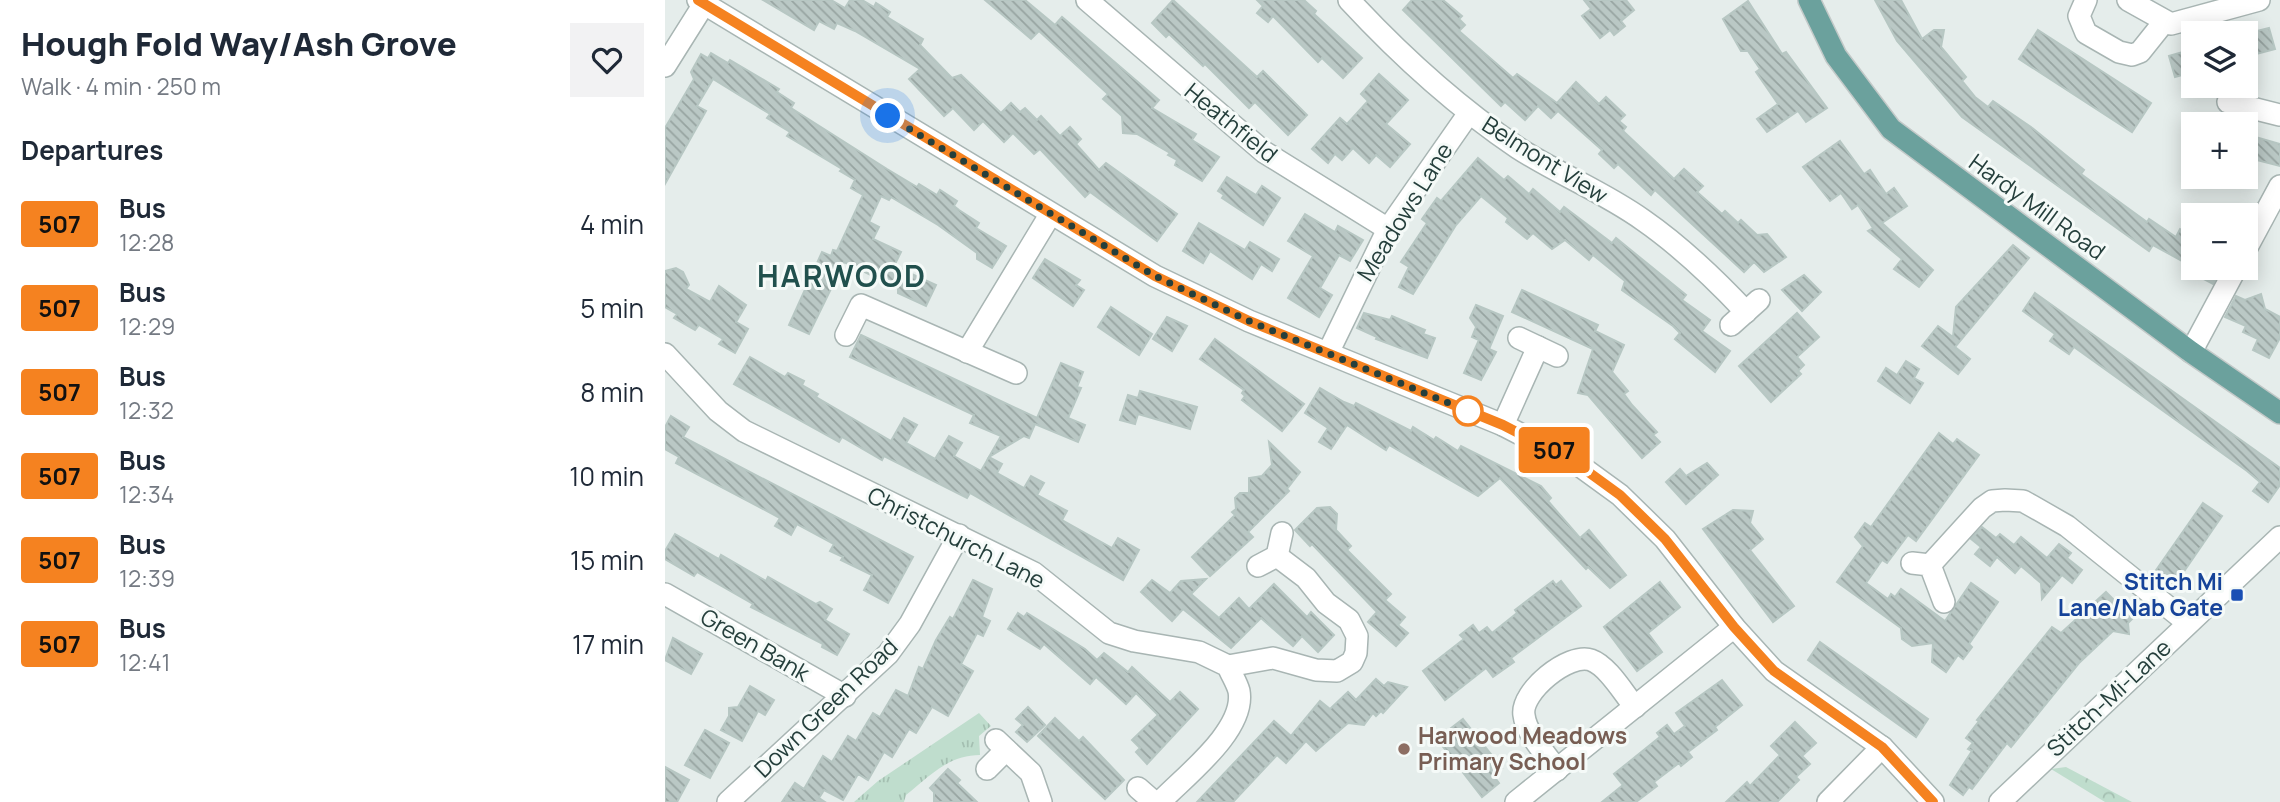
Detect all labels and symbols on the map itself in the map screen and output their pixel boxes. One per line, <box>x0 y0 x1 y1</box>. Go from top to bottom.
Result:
street label: Heathfield <box>1178 75 1285 170</box>
your location <box>870 98 905 133</box>
street label: Belmont View <box>1476 108 1615 211</box>
street label: Meadows Lane <box>1349 136 1459 287</box>
street label: Hardy Mill Road <box>1963 146 2112 267</box>
district label: HARWOOD <box>757 255 927 296</box>
unlabelled marker <box>1453 396 1483 426</box>
line badge: 507 <box>1514 427 1594 473</box>
street label: Christchurch Lane <box>862 479 1051 596</box>
place label: Stitch Mi Lane/Nab Gate <box>2058 565 2223 623</box>
marker: Stitch Mi Lane/Nab Gate <box>2229 587 2245 603</box>
street label: Green Bank <box>695 600 816 689</box>
street label: Down Green Road <box>747 630 904 784</box>
street label: Stitch-Mi-Lane <box>2039 631 2178 763</box>
place label: Harwood Meadows Primary School <box>1418 719 1627 777</box>
marker: Harwood Meadows Primary School <box>1396 741 1412 757</box>

